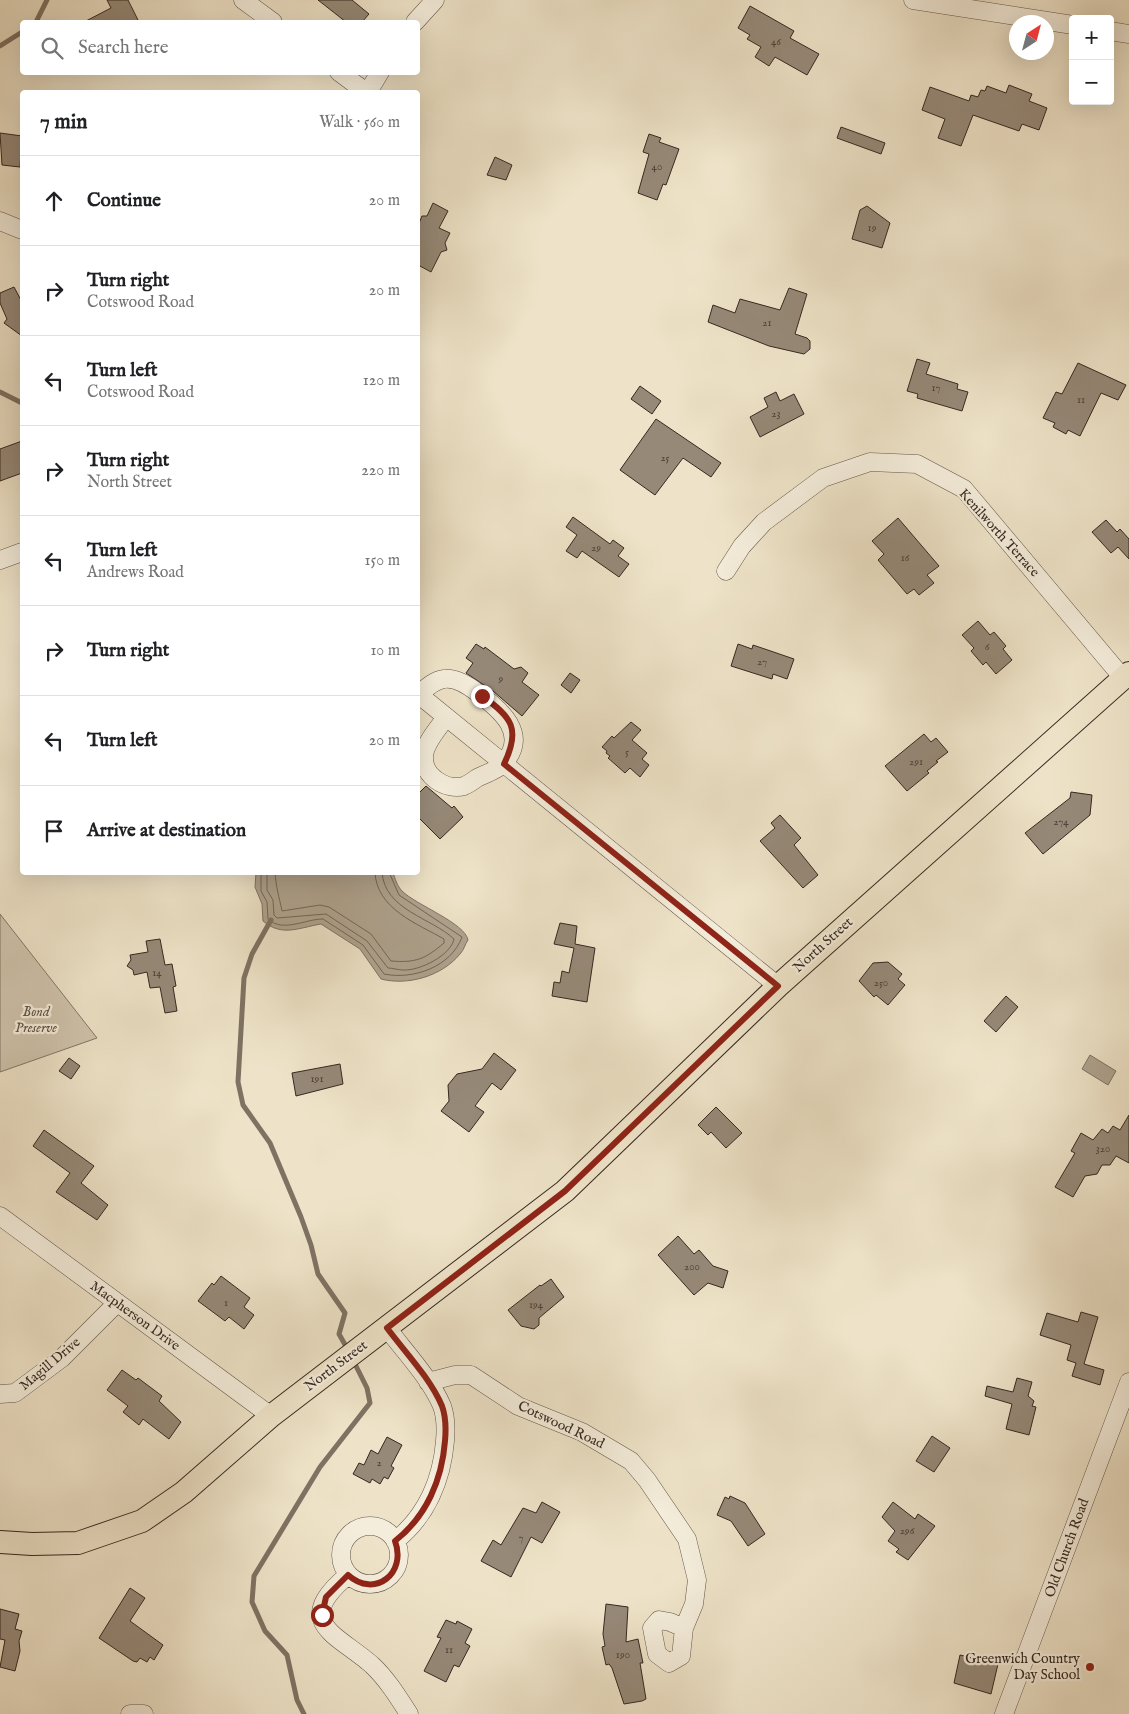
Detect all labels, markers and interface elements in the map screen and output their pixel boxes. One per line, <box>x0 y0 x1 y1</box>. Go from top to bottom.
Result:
north arrow <box>1009 15 1054 60</box>
map controls <box>1069 15 1114 105</box>
button: + <box>1069 15 1114 60</box>
search box <box>20 20 420 75</box>
icon: search <box>38 34 66 62</box>
house number: 46 <box>771 35 781 49</box>
text: Search here <box>78 36 169 60</box>
button: − <box>1069 60 1114 105</box>
text: 7 min <box>40 109 87 136</box>
text: Walk · 560 m <box>319 113 400 133</box>
house number: 40 <box>652 160 662 174</box>
icon: ahead <box>40 187 68 215</box>
text: Continue <box>87 189 161 213</box>
text: 20 m <box>369 191 400 211</box>
house number: 19 <box>868 221 877 235</box>
text: Turn right <box>87 269 169 293</box>
icon: right <box>40 277 68 305</box>
text: 20 m <box>369 281 400 301</box>
text: Cotswood Road <box>87 293 194 313</box>
house number: 21 <box>762 316 772 330</box>
text: Turn left <box>87 359 158 383</box>
icon: left <box>40 367 68 395</box>
text: 120 m <box>363 371 400 391</box>
house number: 17 <box>931 381 941 395</box>
text: Cotswood Road <box>87 383 194 403</box>
house number: 11 <box>1077 393 1085 407</box>
house number: 23 <box>771 407 781 421</box>
text: Turn right <box>87 449 169 473</box>
house number: 25 <box>660 451 670 465</box>
icon: right <box>40 457 68 485</box>
text: 220 m <box>361 461 400 481</box>
text: North Street <box>87 473 172 493</box>
street label: Kenilworth Terrace <box>955 485 1044 581</box>
text: Turn left <box>87 539 158 563</box>
house number: 29 <box>591 541 601 555</box>
icon: left <box>40 547 68 575</box>
text: 150 m <box>365 551 400 571</box>
house number: 16 <box>901 551 910 565</box>
text: Andrews Road <box>87 563 184 583</box>
icon: right <box>40 637 68 665</box>
text: Turn right <box>87 639 169 663</box>
house number: 6 <box>985 640 990 654</box>
text: 10 m <box>370 641 400 661</box>
house number: 27 <box>757 655 767 669</box>
house number: 9 <box>498 672 504 686</box>
route end <box>471 685 494 708</box>
icon: left <box>40 727 68 755</box>
text: Turn left <box>87 729 158 753</box>
text: 20 m <box>369 731 400 751</box>
house number: 5 <box>625 745 629 759</box>
house number: 291 <box>909 755 923 769</box>
house number: 274 <box>1053 815 1069 829</box>
icon: arrive <box>40 817 68 845</box>
text: Arrive at destination <box>87 819 246 843</box>
street label: North Street <box>789 913 857 977</box>
house number: 14 <box>152 966 162 980</box>
house number: 250 <box>874 976 888 990</box>
park label: Bond Preserve <box>15 1003 57 1037</box>
house number: 191 <box>311 1072 323 1086</box>
house number: 320 <box>1096 1142 1110 1156</box>
house number: 200 <box>684 1260 700 1274</box>
street label: Macpherson Drive <box>86 1277 184 1355</box>
house number: 1 <box>224 1296 228 1310</box>
house number: 194 <box>529 1298 544 1312</box>
street label: Magill Drive <box>16 1333 85 1395</box>
street label: North Street <box>301 1336 371 1396</box>
street label: Cotswood Road <box>515 1397 608 1453</box>
house number: 2 <box>376 1456 382 1470</box>
street label: Old Church Road <box>1041 1496 1093 1600</box>
house number: 296 <box>900 1524 915 1538</box>
house number: 7 <box>518 1531 524 1545</box>
route start <box>311 1604 334 1627</box>
house number: 11 <box>445 1643 453 1657</box>
house number: 190 <box>616 1648 630 1662</box>
place label: Greenwich Country Day School <box>965 1650 1080 1684</box>
marker: Greenwich Country Day School <box>1084 1661 1096 1673</box>

